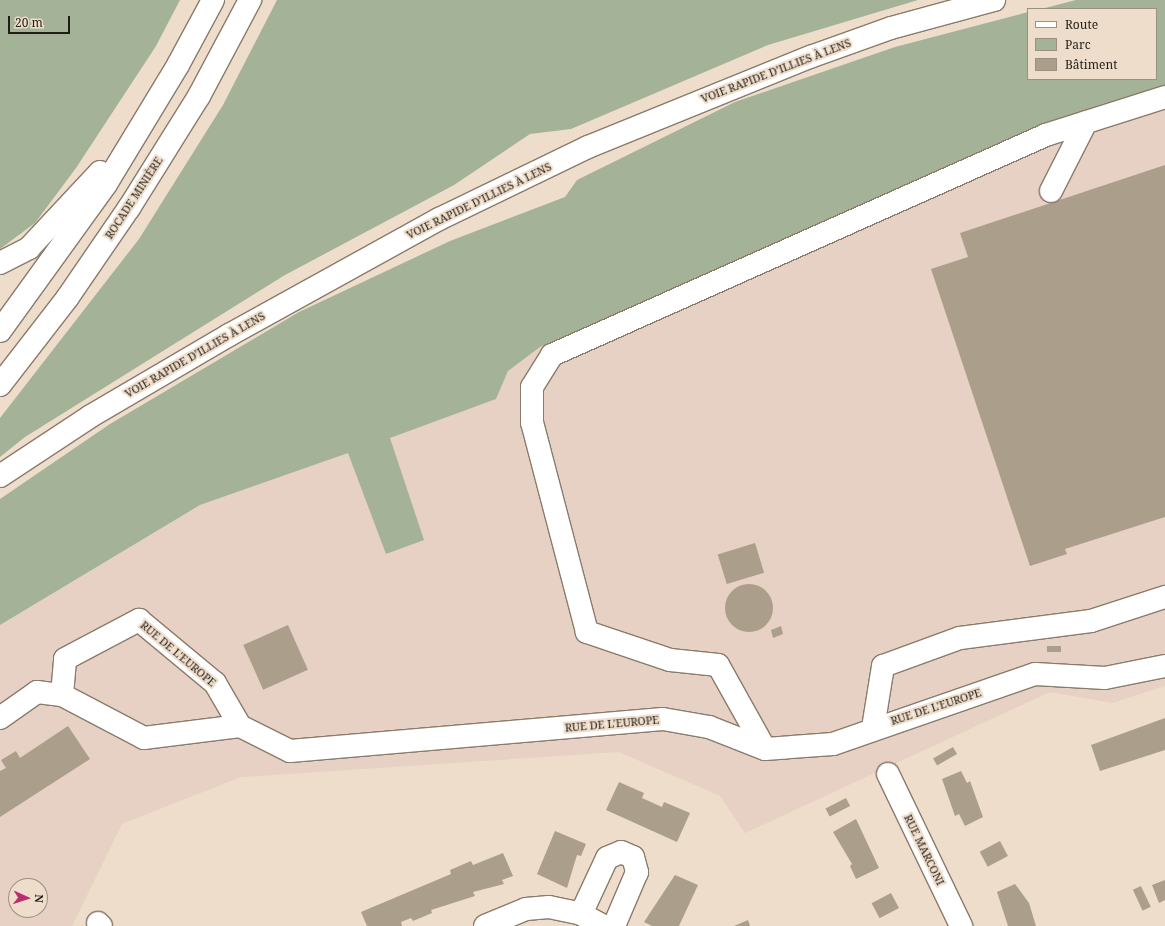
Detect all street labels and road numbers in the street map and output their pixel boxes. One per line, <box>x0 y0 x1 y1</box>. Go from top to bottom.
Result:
street label: VOIE RAPIDE D’ILLIES À LENS <box>699 36 853 106</box>
street label: ROCADE MINIÈRE <box>103 155 165 241</box>
street label: VOIE RAPIDE D’ILLIES À LENS <box>404 160 554 242</box>
street label: VOIE RAPIDE D’ILLIES À LENS <box>123 309 267 401</box>
street label: RUE DE L'EUROPE <box>138 619 218 689</box>
street label: RUE DE L'EUROPE <box>889 686 983 728</box>
street label: RUE DE L'EUROPE <box>564 713 660 735</box>
street label: RUE MARCONI <box>901 812 947 888</box>

